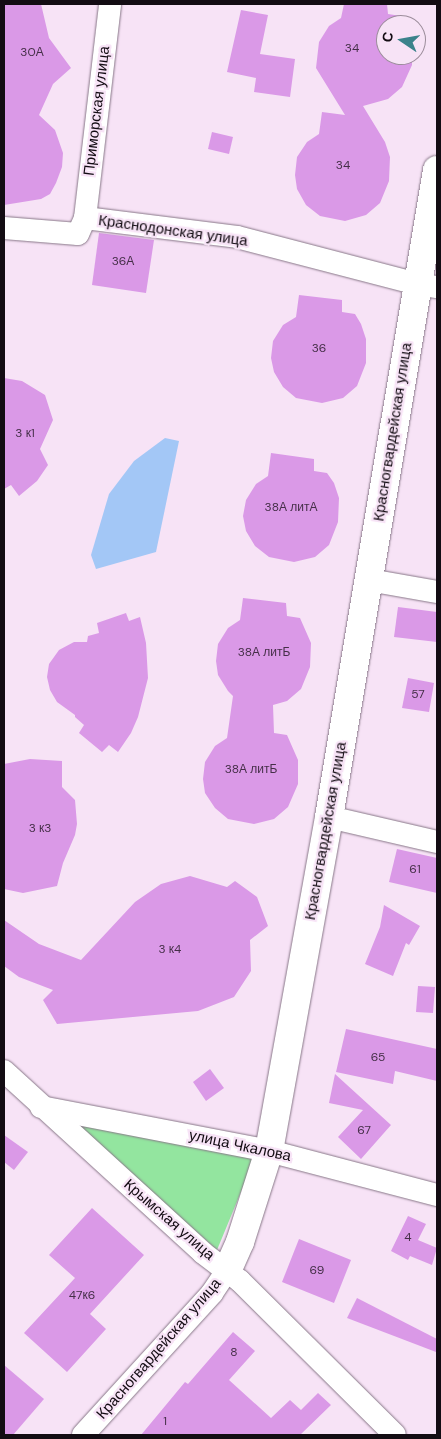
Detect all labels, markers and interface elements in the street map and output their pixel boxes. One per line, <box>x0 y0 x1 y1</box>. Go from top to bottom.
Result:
north arrow <box>376 15 426 65</box>
text: С <box>377 30 397 44</box>
house number: 34 <box>345 42 359 56</box>
street label: Приморская улица <box>80 45 114 177</box>
house number: 30А <box>20 46 44 60</box>
house number: 34 <box>336 159 350 173</box>
street label: Краснодонская улица <box>97 212 249 250</box>
house number: 36А <box>112 255 134 269</box>
street label: Красногвардейская улица <box>370 341 416 523</box>
house number: 36 <box>312 342 326 356</box>
house number: 3 к1 <box>15 427 35 441</box>
house number: 38А литА <box>265 501 317 515</box>
house number: 38А литБ <box>238 646 290 660</box>
house number: 57 <box>411 688 425 702</box>
street label: Красногвардейская улица <box>301 740 351 922</box>
house number: 38А литБ <box>225 763 277 777</box>
house number: 3 к3 <box>29 822 51 836</box>
house number: 61 <box>409 863 421 877</box>
house number: 3 к4 <box>159 943 181 957</box>
house number: 65 <box>371 1051 385 1065</box>
house number: 67 <box>357 1124 371 1138</box>
street label: улица Чкалова <box>187 1126 293 1166</box>
street label: Крымская улица <box>120 1176 218 1264</box>
house number: 4 <box>404 1231 412 1245</box>
house number: 69 <box>310 1264 324 1278</box>
street label: Красногвардейская улица <box>93 1275 225 1423</box>
house number: 47к6 <box>69 1289 95 1303</box>
house number: 8 <box>230 1346 238 1360</box>
house number: 1 <box>163 1415 167 1429</box>

